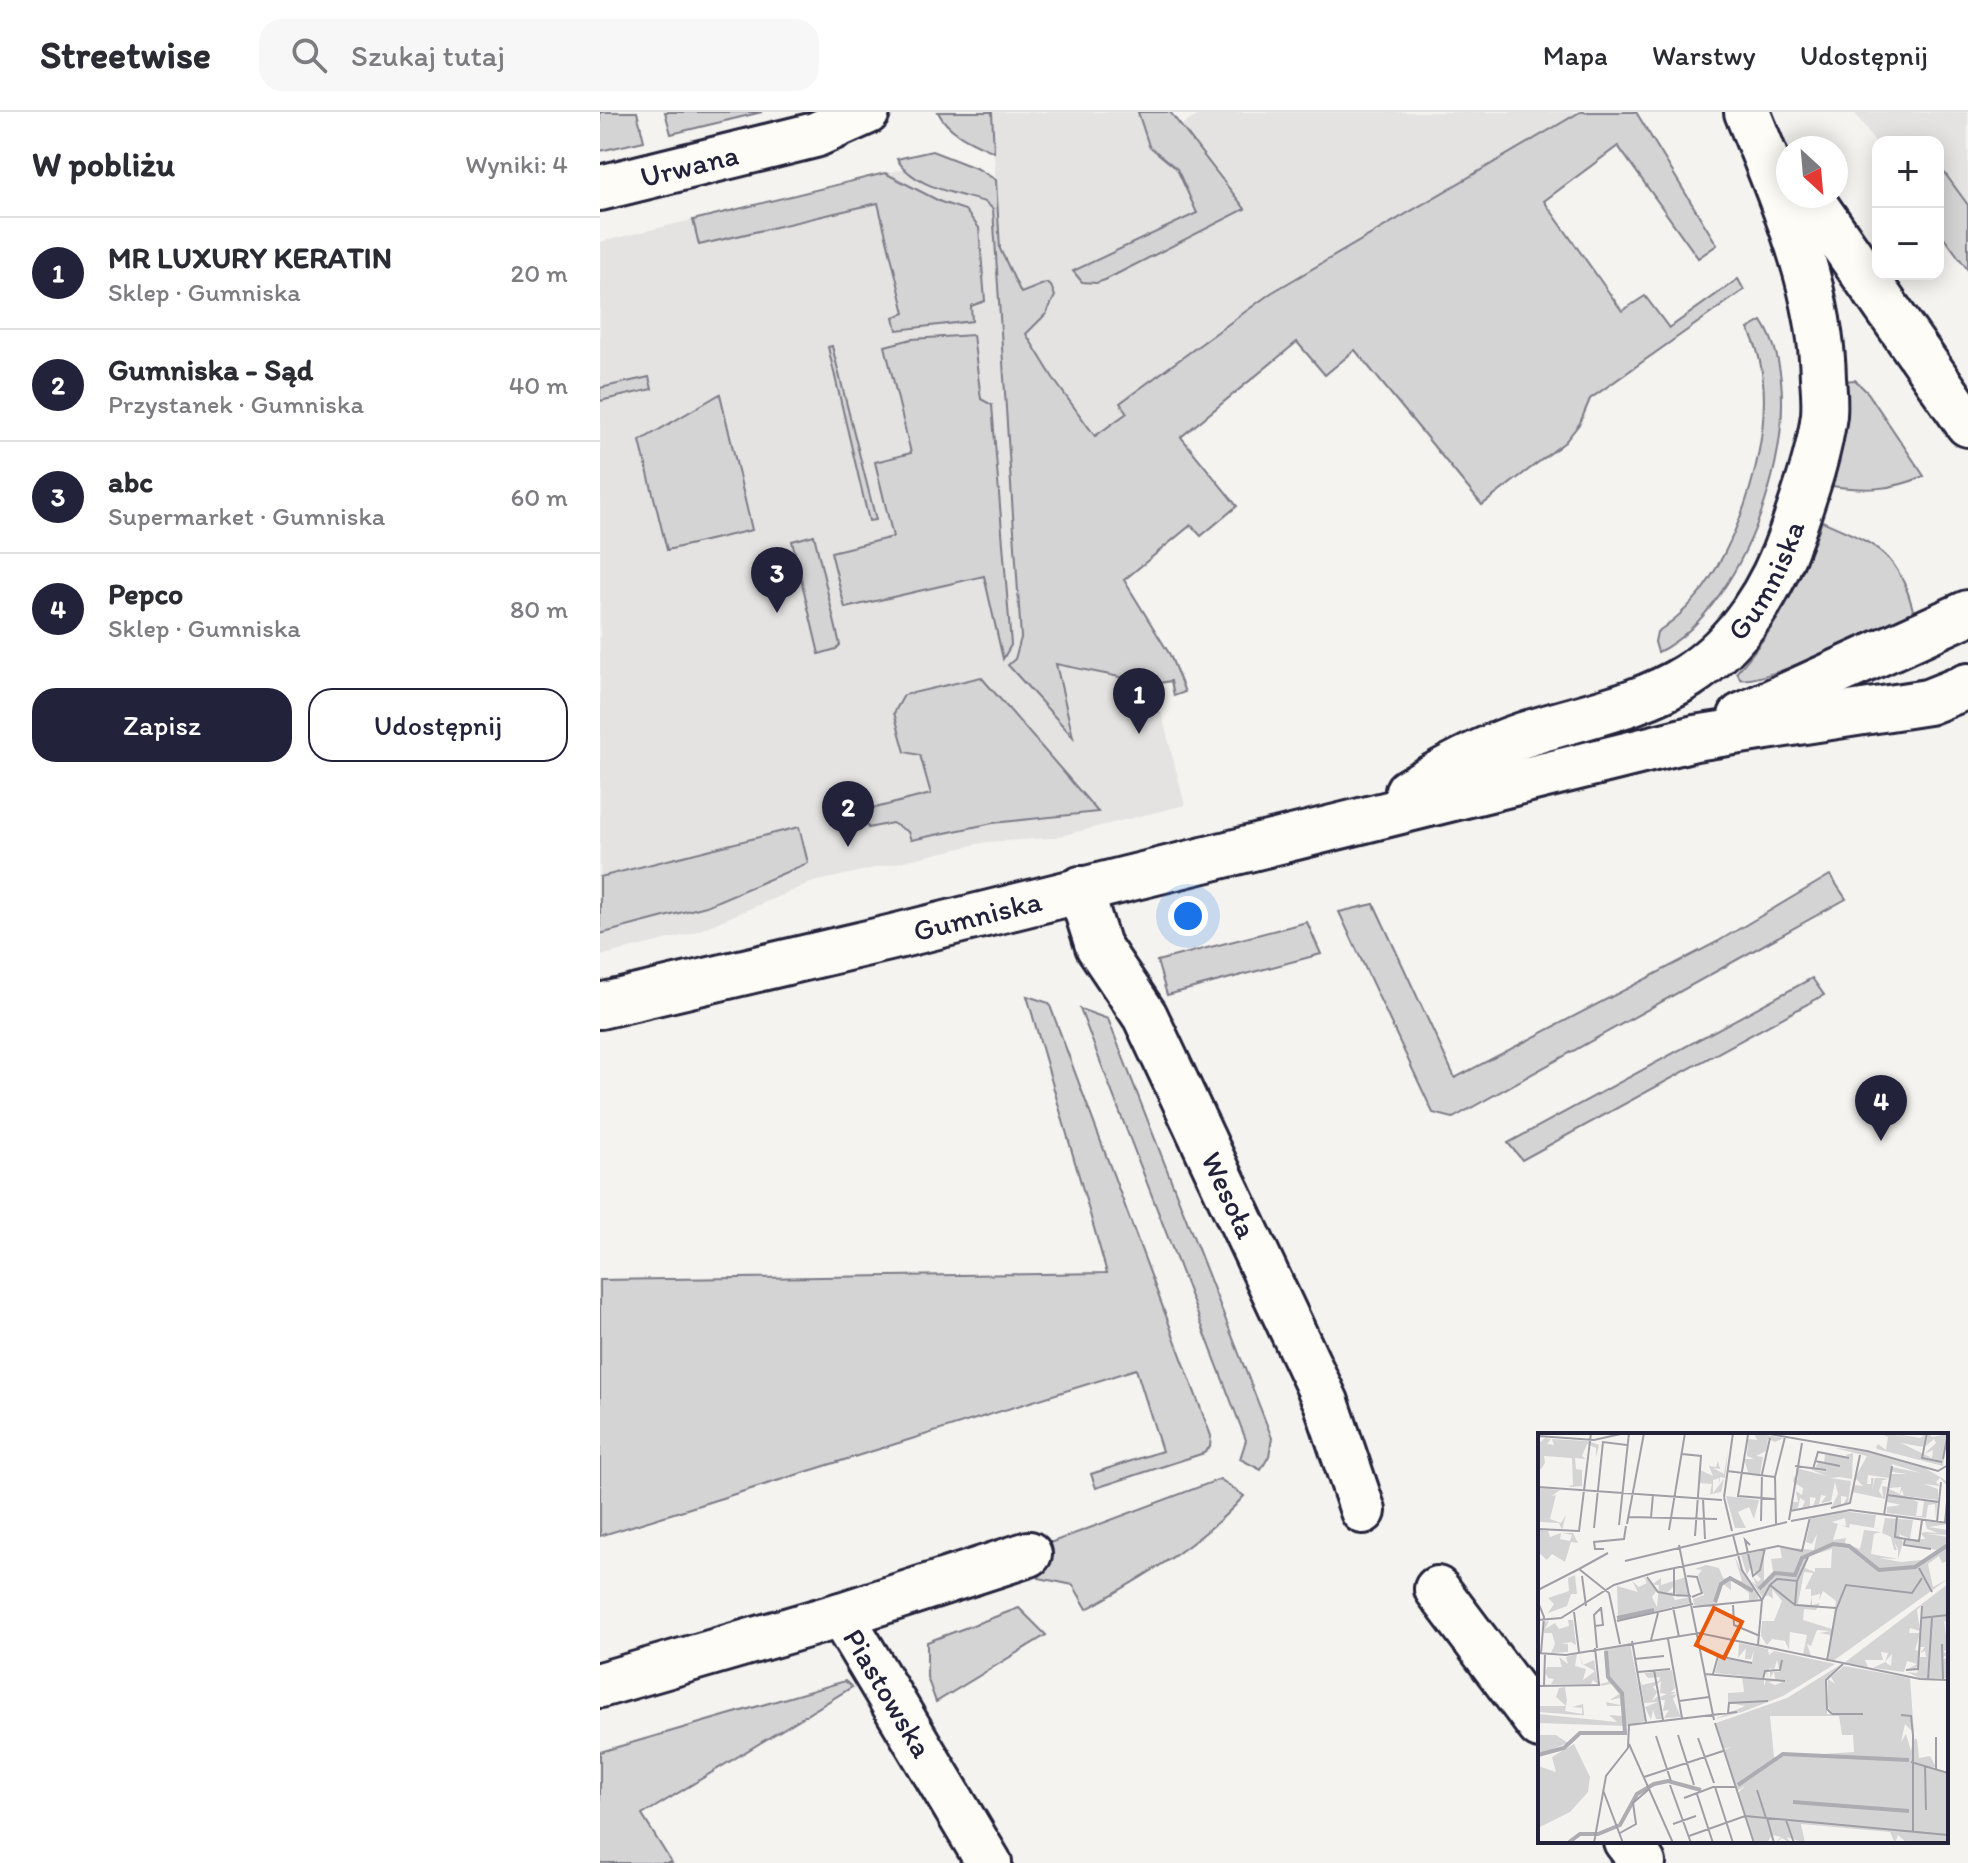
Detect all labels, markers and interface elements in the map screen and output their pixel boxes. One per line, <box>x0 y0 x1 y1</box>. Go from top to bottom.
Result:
search box <box>259 19 819 91</box>
text: Streetwise <box>40 32 211 78</box>
icon: search <box>287 33 331 77</box>
text: Szukaj tutaj <box>351 37 505 74</box>
text: Mapa <box>1543 38 1608 72</box>
text: Warstwy <box>1652 38 1756 72</box>
text: Udostępnij <box>1800 38 1928 72</box>
street label: Urwana <box>636 136 742 195</box>
north arrow <box>1776 136 1848 208</box>
map controls <box>1872 136 1944 280</box>
button: + <box>1872 136 1944 208</box>
text: W pobliżu <box>32 144 175 185</box>
text: Wyniki: 4 <box>465 148 568 180</box>
button: − <box>1872 208 1944 280</box>
text: MR LUXURY KERATIN <box>108 239 392 276</box>
text: 1 <box>52 257 64 289</box>
text: 20 m <box>511 257 568 289</box>
text: Sklep · Gumniska <box>108 276 301 308</box>
text: Gumniska - Sąd <box>108 351 313 388</box>
text: 2 <box>51 369 65 401</box>
text: 40 m <box>509 369 568 401</box>
text: Przystanek · Gumniska <box>108 388 364 420</box>
text: abc <box>108 463 153 500</box>
text: 3 <box>51 481 65 513</box>
text: 60 m <box>511 481 568 513</box>
text: Supermarket · Gumniska <box>108 500 385 532</box>
street label: Gumniska <box>1719 515 1813 648</box>
pin: 3 <box>751 547 803 613</box>
text: Pepco <box>108 575 183 612</box>
text: 4 <box>50 593 66 625</box>
text: 80 m <box>510 593 568 625</box>
text: Sklep · Gumniska <box>108 612 301 644</box>
pin: 1 <box>1113 668 1165 734</box>
button: Zapisz <box>32 688 292 762</box>
button: Udostępnij <box>308 688 568 762</box>
pin: 2 <box>822 781 874 847</box>
street label: Gumniska <box>909 882 1046 949</box>
your location <box>1168 896 1208 936</box>
pin: 4 <box>1855 1075 1907 1141</box>
street label: Wesoła <box>1193 1146 1266 1245</box>
inset map <box>1538 1433 1948 1843</box>
street label: Piastowska <box>835 1622 941 1765</box>

